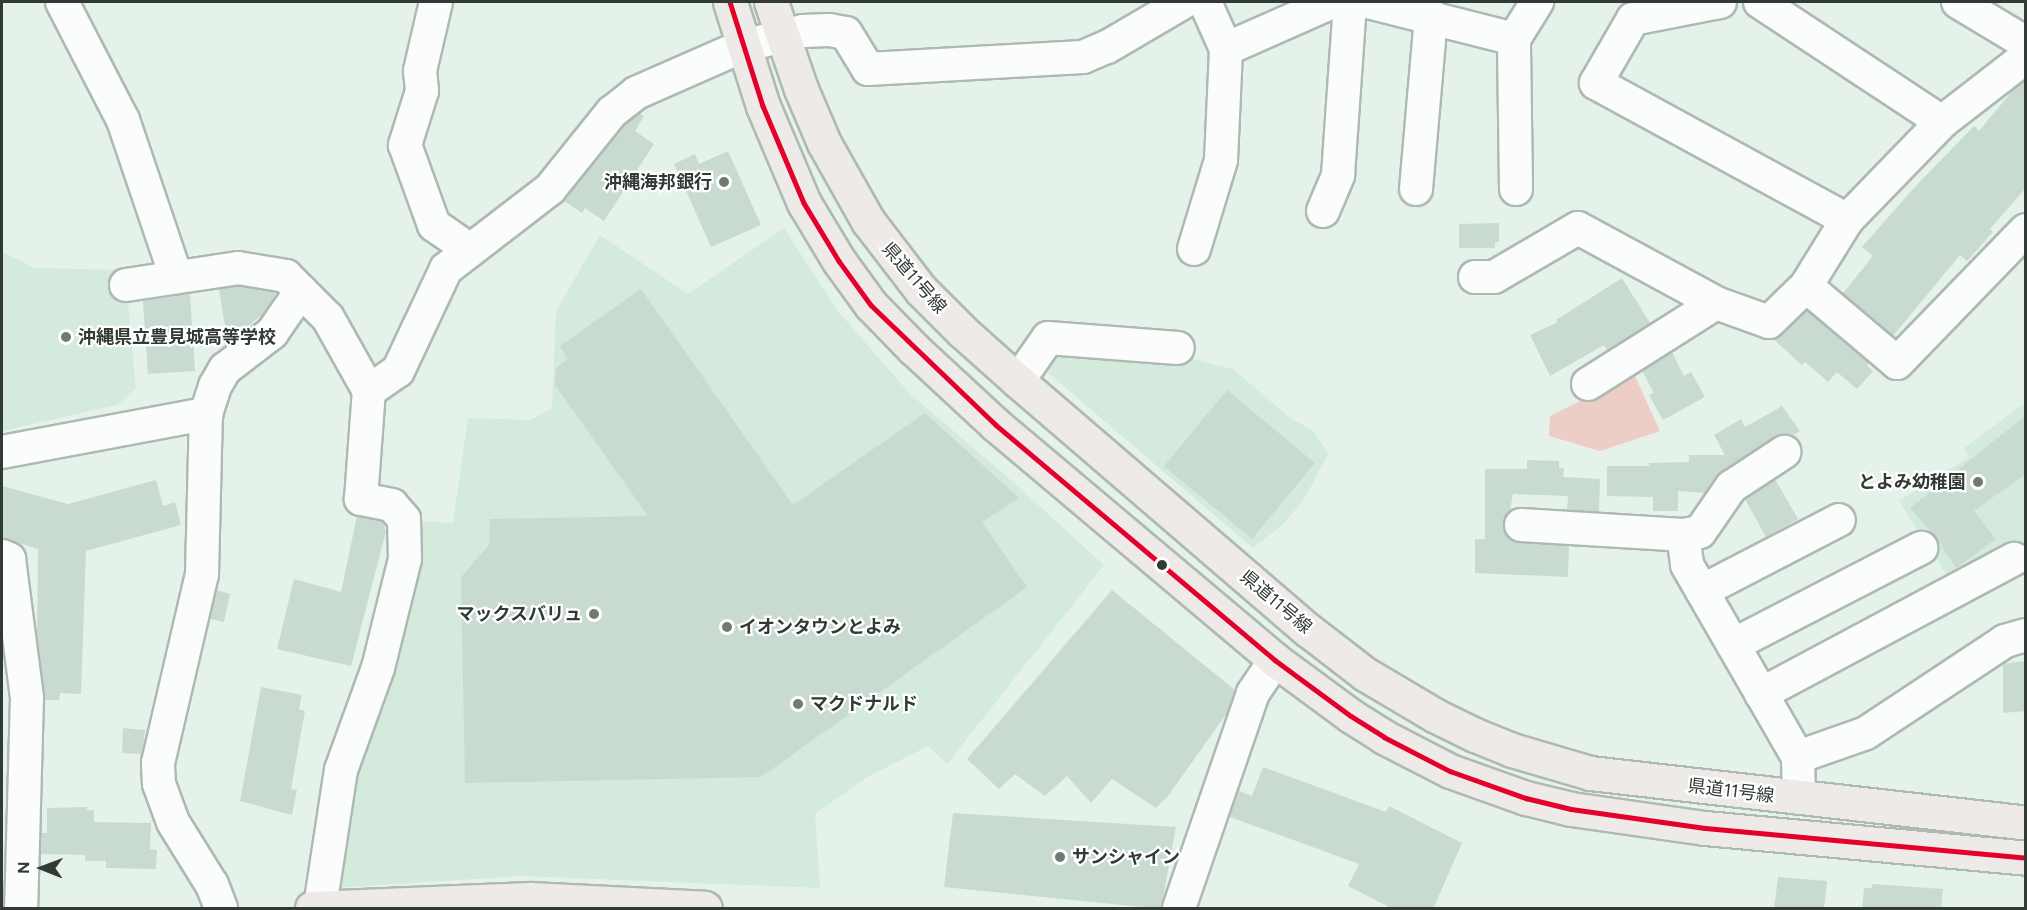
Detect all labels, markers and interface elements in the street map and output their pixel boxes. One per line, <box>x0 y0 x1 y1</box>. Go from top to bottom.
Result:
place label: 沖縄海邦銀行 <box>604 171 712 193</box>
marker: 沖縄海邦銀行 <box>717 175 731 189</box>
street label: 県道11号線 <box>877 238 951 318</box>
place label: 沖縄県立豊見城高等学校 <box>78 326 276 348</box>
marker: 沖縄県立豊見城高等学校 <box>59 330 73 344</box>
place label: とよみ幼稚園 <box>1858 471 1966 493</box>
marker: とよみ幼稚園 <box>1971 475 1985 489</box>
unlabelled marker <box>1156 559 1168 571</box>
street label: 県道11号線 <box>1236 566 1316 638</box>
place label: マックスバリュ <box>456 603 582 625</box>
marker: マックスバリュ <box>587 607 601 621</box>
place label: イオンタウンとよみ <box>739 616 901 638</box>
marker: イオンタウンとよみ <box>720 620 734 634</box>
place label: マクドナルド <box>810 693 918 715</box>
marker: マクドナルド <box>791 697 805 711</box>
street label: 県道11号線 <box>1687 775 1775 807</box>
north arrow <box>12 838 72 898</box>
place label: サンシャイン <box>1072 846 1180 868</box>
marker: サンシャイン <box>1053 850 1067 864</box>
text: N <box>14 861 33 874</box>

